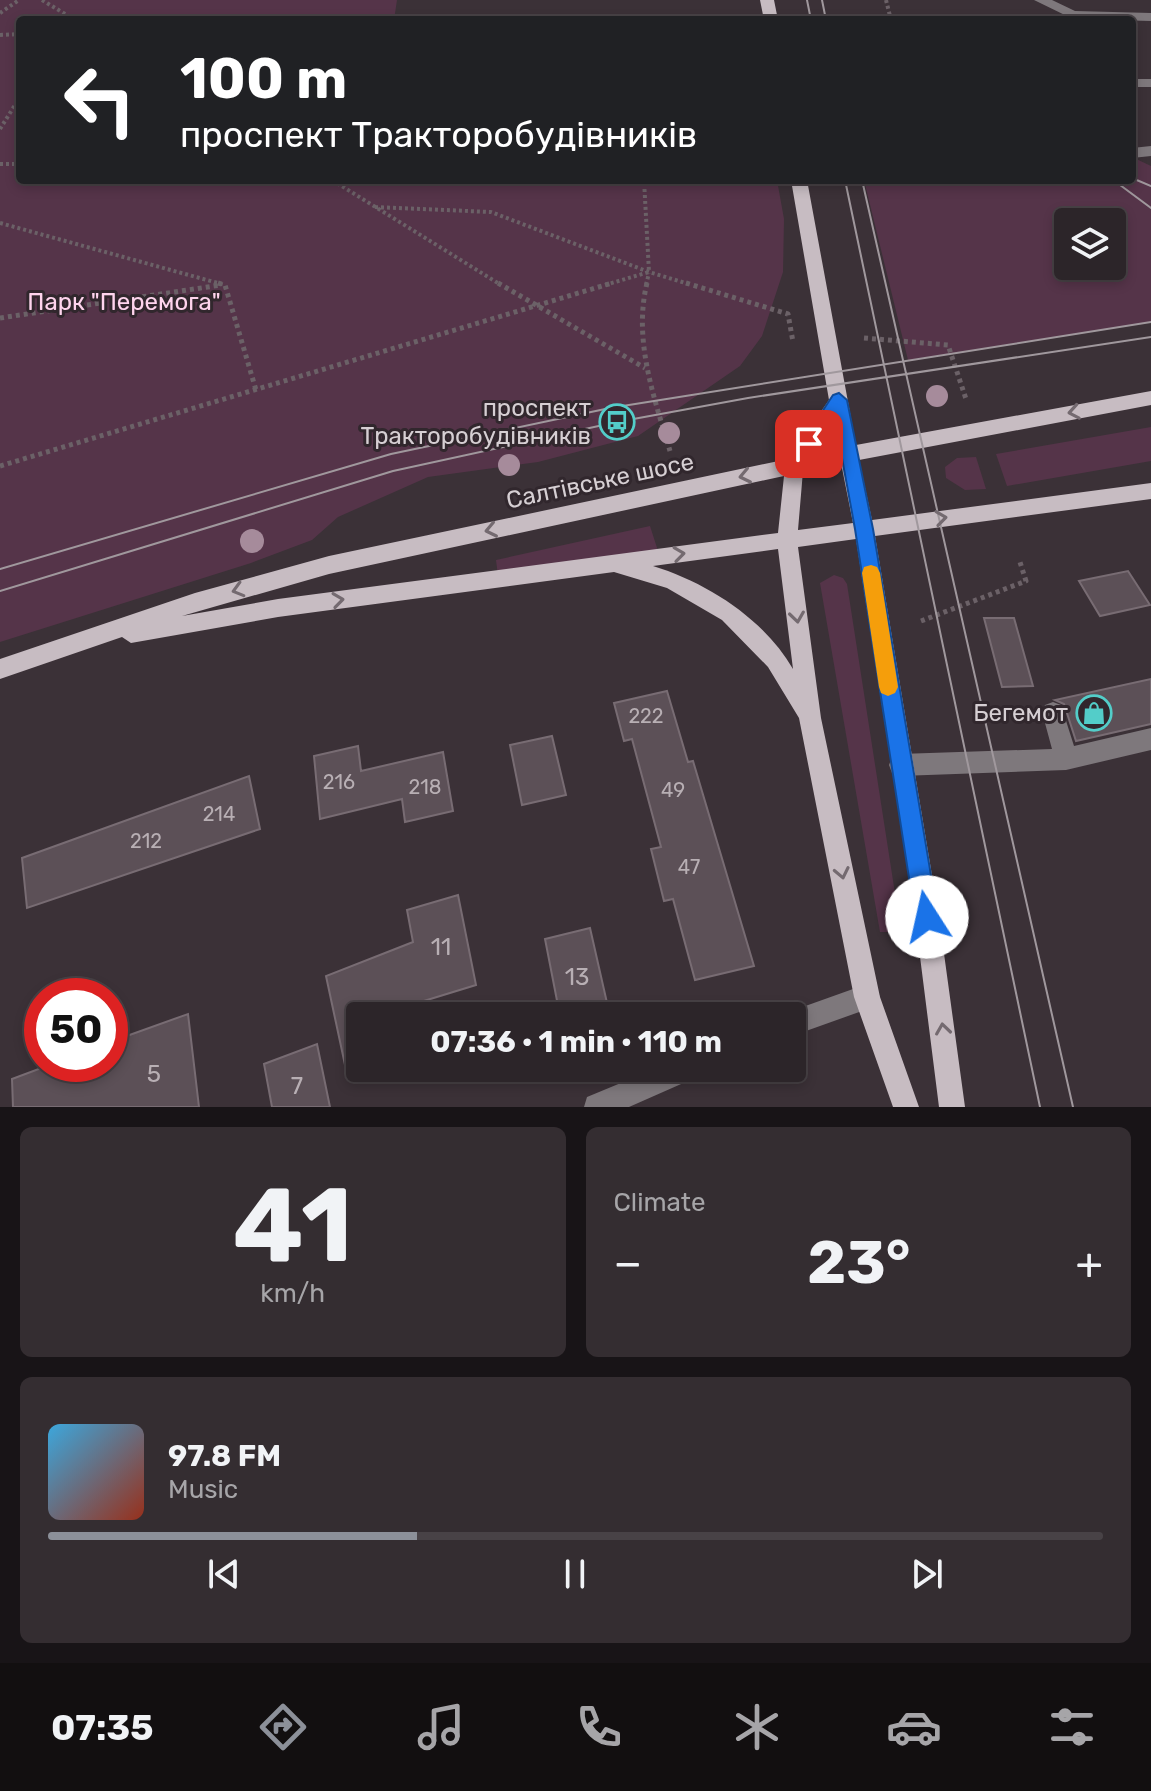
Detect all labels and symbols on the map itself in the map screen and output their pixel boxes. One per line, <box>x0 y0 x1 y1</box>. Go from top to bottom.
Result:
park label: Парк "Перемога" <box>27 288 221 316</box>
place label: проспект Тракторобудівників <box>360 394 591 450</box>
one-way arrow <box>1068 402 1081 419</box>
bus stop icon: проспект Тракторобудівників <box>598 403 636 441</box>
pin <box>775 410 843 478</box>
street label: Салтівське шосе <box>504 447 696 515</box>
one-way arrow <box>739 467 752 484</box>
one-way arrow <box>935 510 948 527</box>
one-way arrow <box>485 521 498 538</box>
one-way arrow <box>672 546 686 563</box>
one-way arrow <box>231 581 245 597</box>
one-way arrow <box>331 592 345 609</box>
one-way arrow <box>788 610 805 624</box>
shop icon: Бегемот <box>1075 694 1113 732</box>
place label: Бегемот <box>973 699 1068 727</box>
house number: 222 <box>628 704 664 728</box>
house number: 216 <box>323 770 355 794</box>
house number: 218 <box>408 775 442 799</box>
house number: 49 <box>661 778 685 802</box>
house number: 214 <box>203 802 235 826</box>
house number: 212 <box>130 829 162 853</box>
house number: 47 <box>678 855 700 879</box>
one-way arrow <box>832 866 849 880</box>
position arrow <box>885 875 969 959</box>
house number: 11 <box>431 933 451 961</box>
house number: 13 <box>565 963 589 991</box>
speed limit sign: 50 <box>24 978 128 1082</box>
one-way arrow <box>935 1023 952 1036</box>
house number: 5 <box>147 1060 161 1088</box>
house number: 7 <box>291 1072 303 1100</box>

